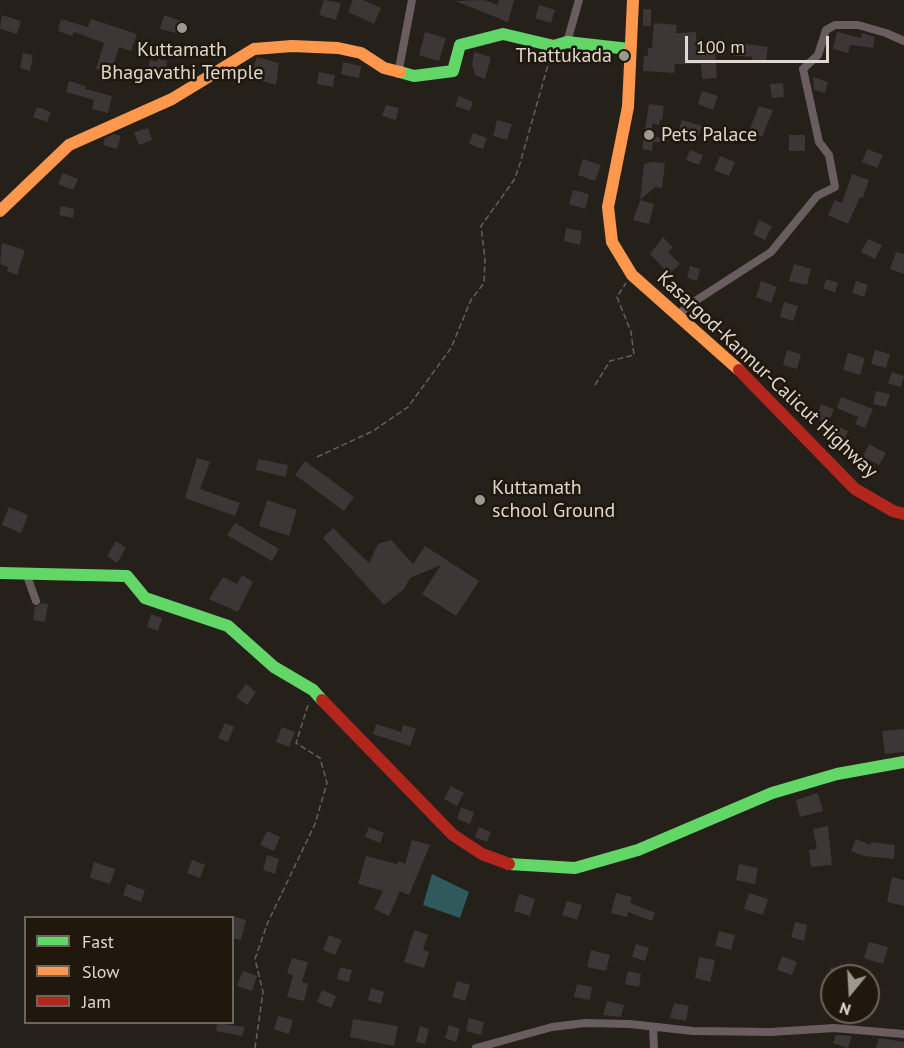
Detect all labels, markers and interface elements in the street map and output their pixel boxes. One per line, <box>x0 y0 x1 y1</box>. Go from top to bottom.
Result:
marker: Kuttamath Bhagavathi Temple <box>175 21 189 35</box>
scale bar <box>688 24 832 62</box>
text: 100 m <box>696 35 745 58</box>
place label: Kuttamath Bhagavathi Temple <box>101 38 263 85</box>
place label: Thattukada <box>516 44 612 68</box>
marker: Thattukada <box>617 49 631 63</box>
place label: Pets Palace <box>661 123 757 147</box>
marker: Pets Palace <box>642 128 656 142</box>
street label: Kasargod-Kannur-Calicut Highway <box>652 266 882 484</box>
place label: Kuttamath school Ground <box>492 476 615 523</box>
marker: Kuttamath school Ground <box>473 493 487 507</box>
legend <box>24 916 234 1024</box>
text: Fast <box>82 930 114 953</box>
text: Slow <box>82 960 120 983</box>
north arrow <box>820 964 880 1024</box>
text: Jam <box>82 990 111 1013</box>
text: N <box>837 998 853 1020</box>

